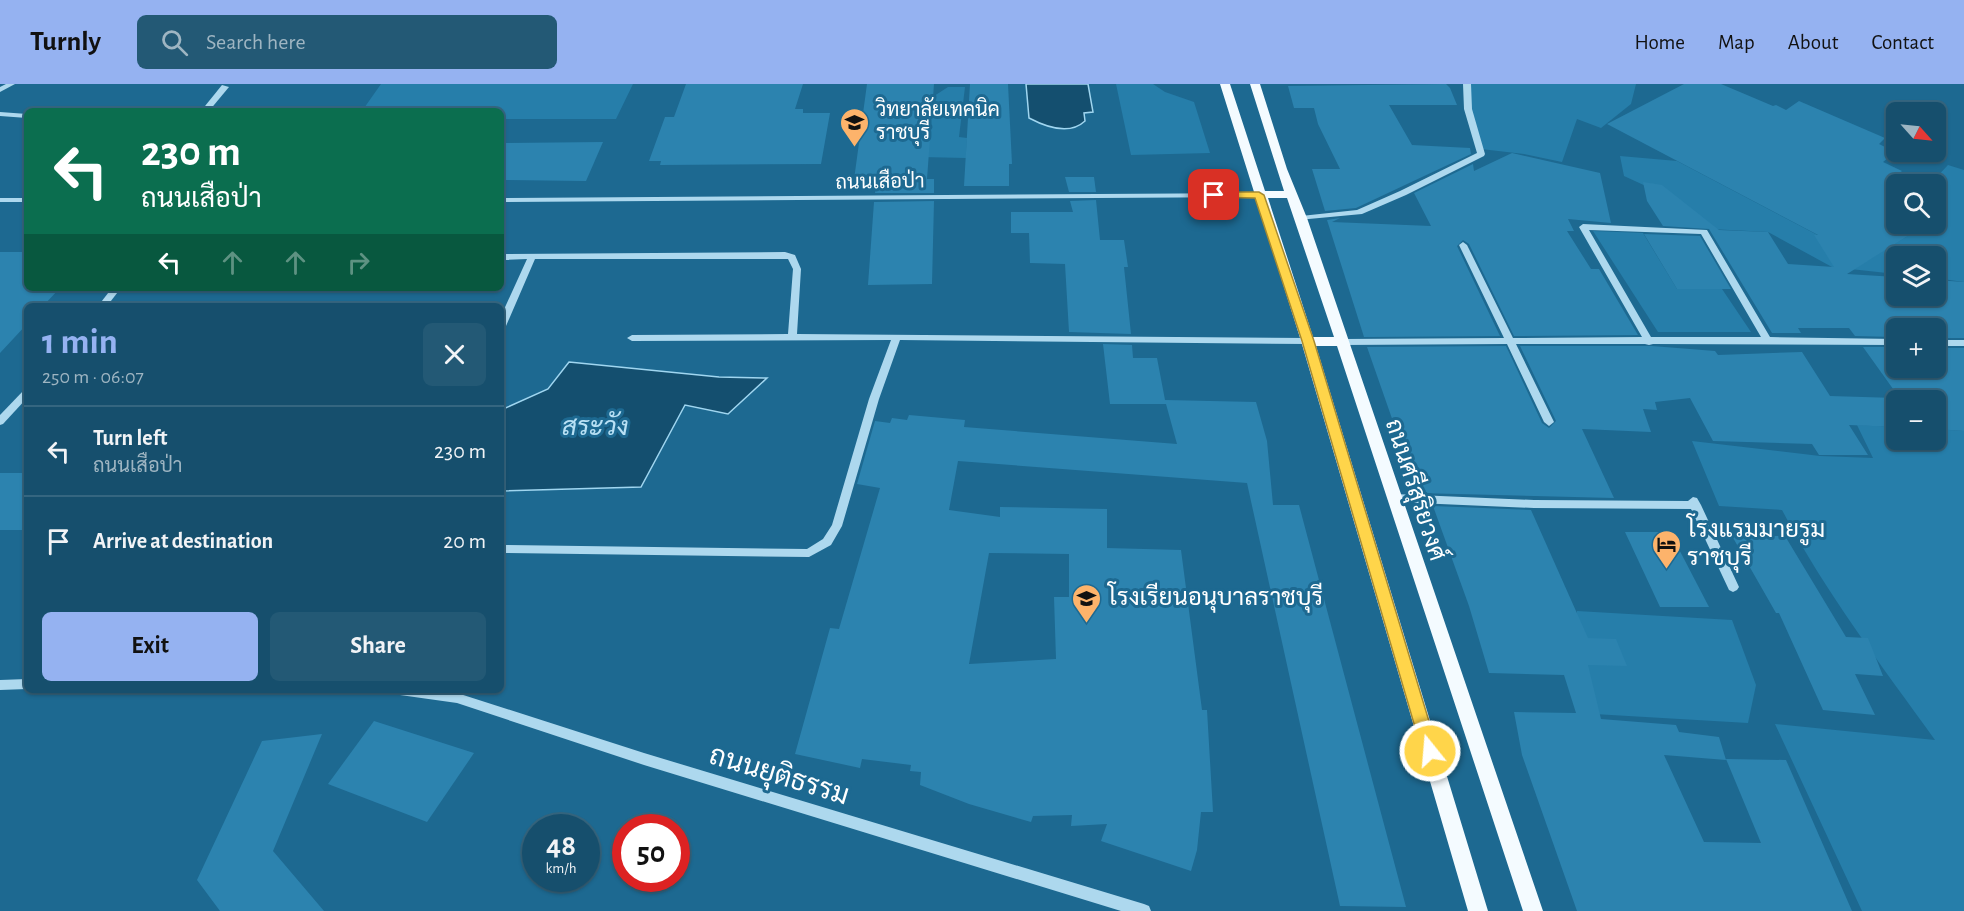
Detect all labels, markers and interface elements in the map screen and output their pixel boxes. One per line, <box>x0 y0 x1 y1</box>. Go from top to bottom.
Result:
search box <box>137 15 557 69</box>
icon: search <box>158 26 191 59</box>
text: Turnly <box>30 28 101 56</box>
text: Search here <box>206 31 306 53</box>
text: Home <box>1634 32 1685 53</box>
text: Map <box>1718 32 1755 53</box>
text: About <box>1788 32 1838 53</box>
text: Contact <box>1871 32 1934 53</box>
place label: วิทยาลัยเทคนิค ราชบุรี <box>875 97 1000 146</box>
north arrow <box>1886 102 1946 162</box>
map controls <box>1886 102 1946 450</box>
school or university icon: วิทยาลัยเทคนิค ราชบุรี <box>839 106 871 148</box>
text: 230 m <box>141 131 241 173</box>
icon: left <box>42 132 120 210</box>
street label: ถนนเสือป่า <box>835 166 925 193</box>
pin <box>1188 169 1239 220</box>
button: search <box>1886 174 1946 234</box>
icon: arrive <box>1197 178 1230 211</box>
text: ถนนเสือป่า <box>141 185 262 212</box>
icon: left <box>153 246 186 279</box>
icon: ahead <box>216 246 249 279</box>
icon: ahead <box>279 246 312 279</box>
icon: right <box>342 246 375 279</box>
button: layers <box>1886 246 1946 306</box>
button: + <box>1886 318 1946 378</box>
button: close <box>423 323 486 386</box>
text: 1 min <box>42 324 118 360</box>
text: 250 m · 06:07 <box>42 367 144 387</box>
button: − <box>1886 390 1946 450</box>
water label: สระวัง <box>562 410 628 440</box>
street label: ถนนศรีสุริยวงศ์ <box>1378 415 1454 565</box>
text: Turn left <box>93 427 167 449</box>
icon: left <box>42 435 75 468</box>
text: 230 m <box>434 440 486 462</box>
text: ถนนเสือป่า <box>93 456 182 476</box>
place label: โรงแรมมายรูม ราชบุรี <box>1685 513 1825 573</box>
icon: arrive <box>42 525 75 558</box>
hotel icon: โรงแรมมายรูม ราชบุรี <box>1650 528 1682 570</box>
text: Arrive at destination <box>93 530 273 552</box>
text: 20 m <box>443 530 486 552</box>
place label: โรงเรียนอนุบาลราชบุรี <box>1106 581 1323 613</box>
school or university icon: โรงเรียนอนุบาลราชบุรี <box>1071 582 1103 624</box>
button: Exit <box>42 612 258 681</box>
button: Share <box>270 612 486 681</box>
position arrow <box>1398 719 1462 783</box>
street label: ถนนยุติธรรม <box>705 738 853 814</box>
speed limit sign: 50 <box>612 814 690 892</box>
text: 48 <box>546 831 576 861</box>
text: km/h <box>546 861 576 876</box>

